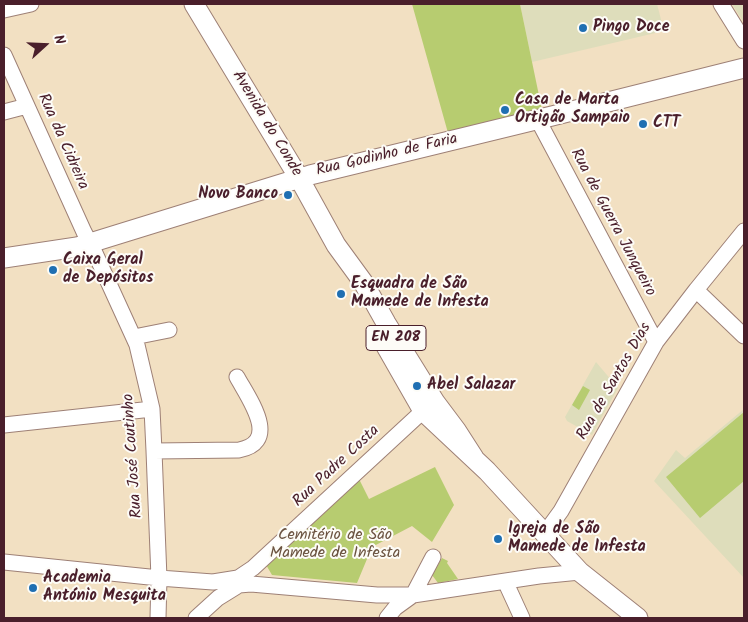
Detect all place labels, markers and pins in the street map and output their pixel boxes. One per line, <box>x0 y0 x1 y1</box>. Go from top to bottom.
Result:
place label: Pingo Doce <box>593 18 670 38</box>
marker: Pingo Doce <box>577 22 589 34</box>
place label: Casa de Marta Ortigão Sampaio <box>515 91 630 129</box>
marker: Casa de Marta Ortigão Sampaio <box>499 104 511 116</box>
place label: CTT <box>653 114 680 134</box>
marker: CTT <box>637 118 649 130</box>
place label: Novo Banco <box>198 185 278 205</box>
marker: Novo Banco <box>282 189 294 201</box>
place label: Caixa Geral de Depósitos <box>63 251 154 289</box>
marker: Caixa Geral de Depósitos <box>47 264 59 276</box>
place label: Esquadra de São Mamede de Infesta <box>351 275 489 313</box>
marker: Esquadra de São Mamede de Infesta <box>335 288 347 300</box>
place label: Abel Salazar <box>427 376 515 396</box>
marker: Abel Salazar <box>411 380 423 392</box>
place label: Igreja de São Mamede de Infesta <box>508 520 646 558</box>
marker: Igreja de São Mamede de Infesta <box>492 533 504 545</box>
place label: Academia António Mesquita <box>43 569 166 607</box>
marker: Academia António Mesquita <box>27 582 39 594</box>

